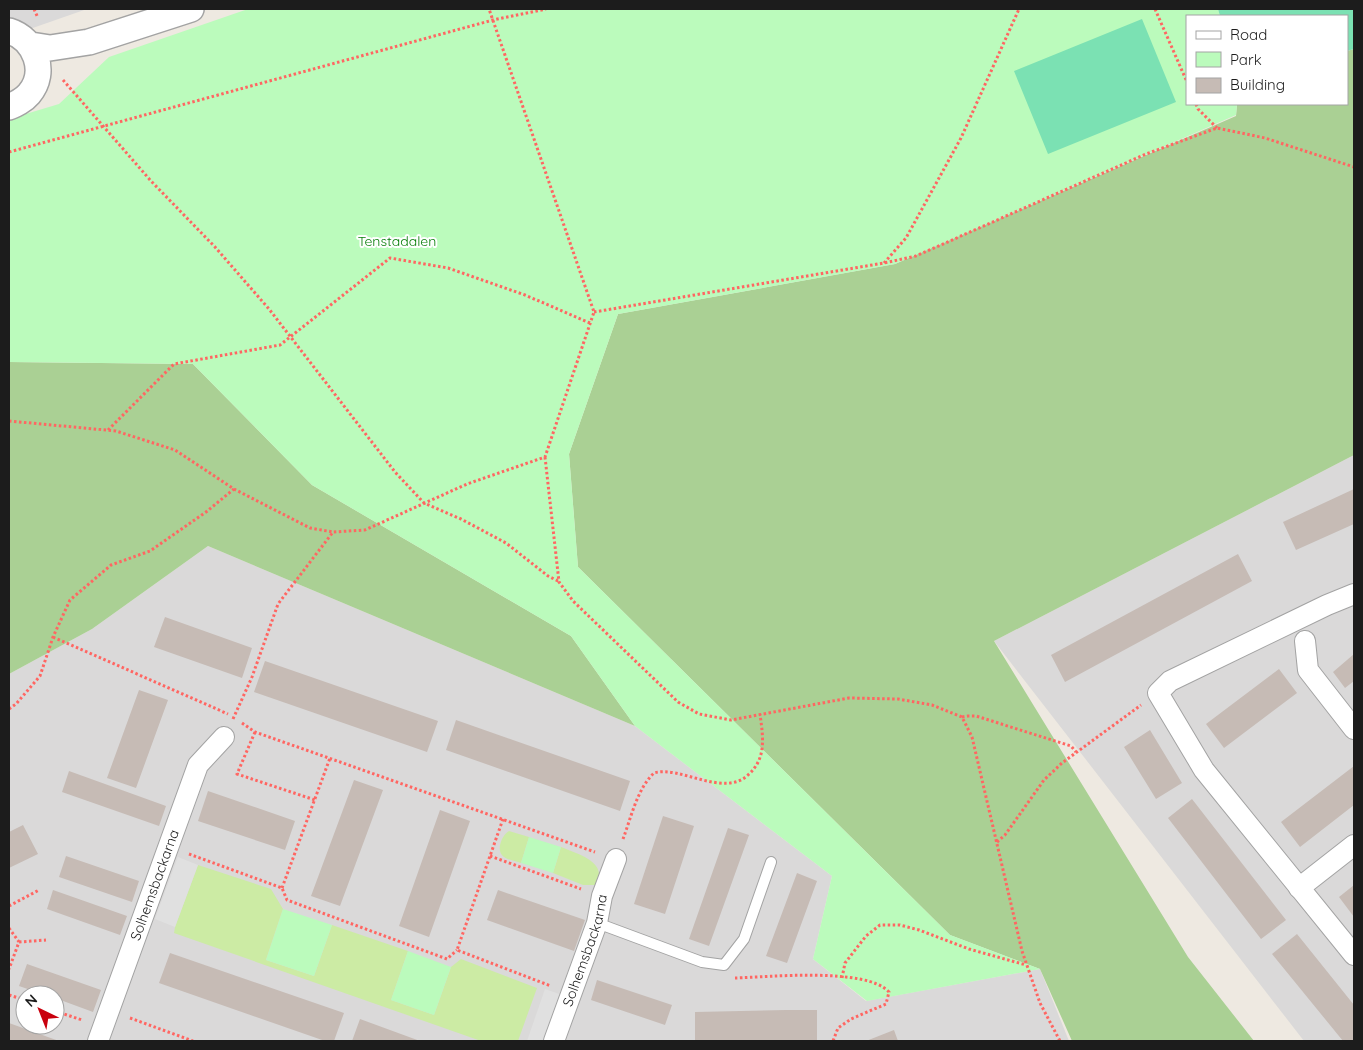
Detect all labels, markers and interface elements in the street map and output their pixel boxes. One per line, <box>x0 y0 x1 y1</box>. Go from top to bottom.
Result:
legend <box>1186 15 1348 105</box>
text: Road <box>1230 25 1267 44</box>
text: Park <box>1230 50 1262 69</box>
text: Building <box>1230 75 1285 94</box>
park label: Tenstadalen <box>358 232 436 250</box>
street label: Solhemsbackarna <box>126 827 183 943</box>
street label: Solhemsbackarna <box>558 893 611 1009</box>
north arrow <box>15 985 65 1035</box>
text: N <box>21 990 41 1011</box>

